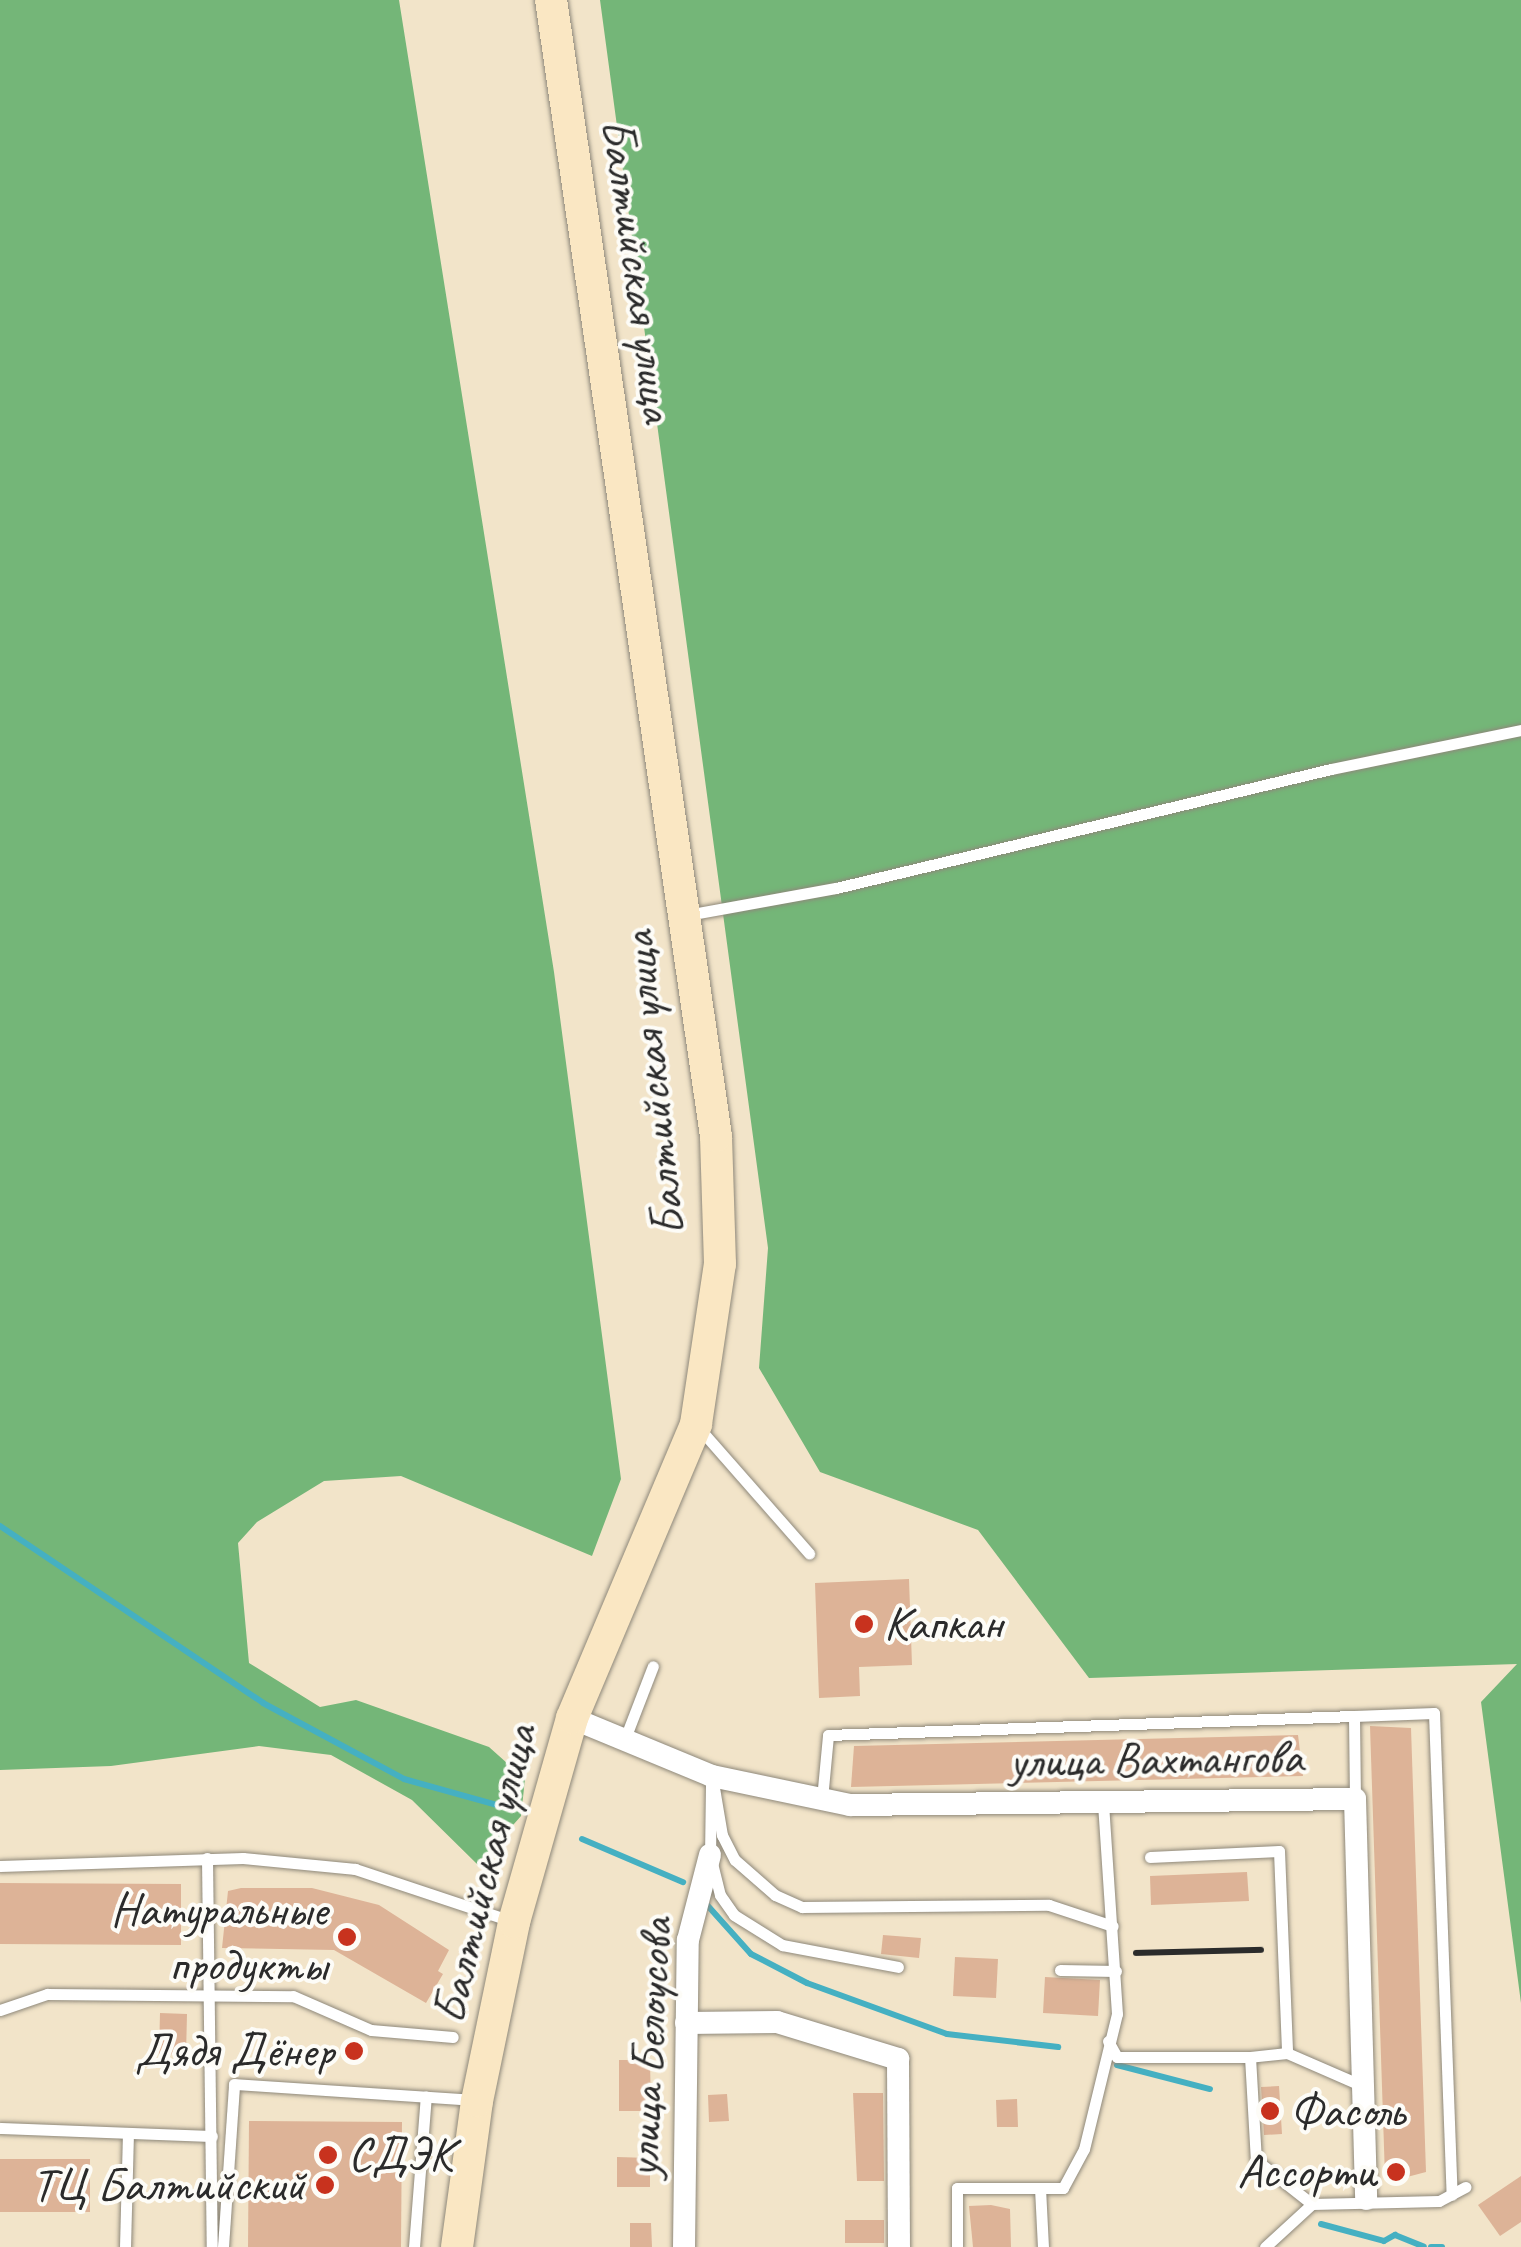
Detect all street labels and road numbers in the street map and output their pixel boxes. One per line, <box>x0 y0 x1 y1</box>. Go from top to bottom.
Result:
street label: Балтийская улица <box>588 113 688 427</box>
street label: Балтийская улица <box>608 927 698 1241</box>
street label: Балтийская улица <box>419 1717 549 2031</box>
street label: улица Вахтангова <box>1006 1728 1306 1790</box>
street label: улица Белоусова <box>613 1916 685 2180</box>

